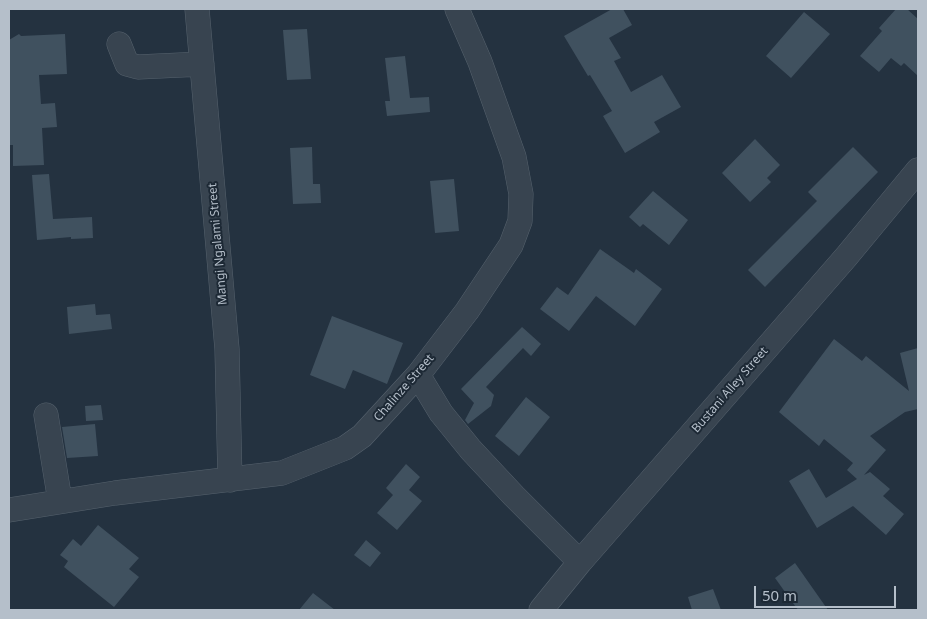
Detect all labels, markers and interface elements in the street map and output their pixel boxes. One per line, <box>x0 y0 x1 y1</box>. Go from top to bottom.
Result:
street label: Mangi Ngalami Street <box>205 182 231 306</box>
street label: Bustani Alley Street <box>689 344 771 436</box>
street label: Chalinze Street <box>371 351 437 425</box>
scale bar <box>757 576 900 608</box>
text: 50 m <box>762 585 797 605</box>

